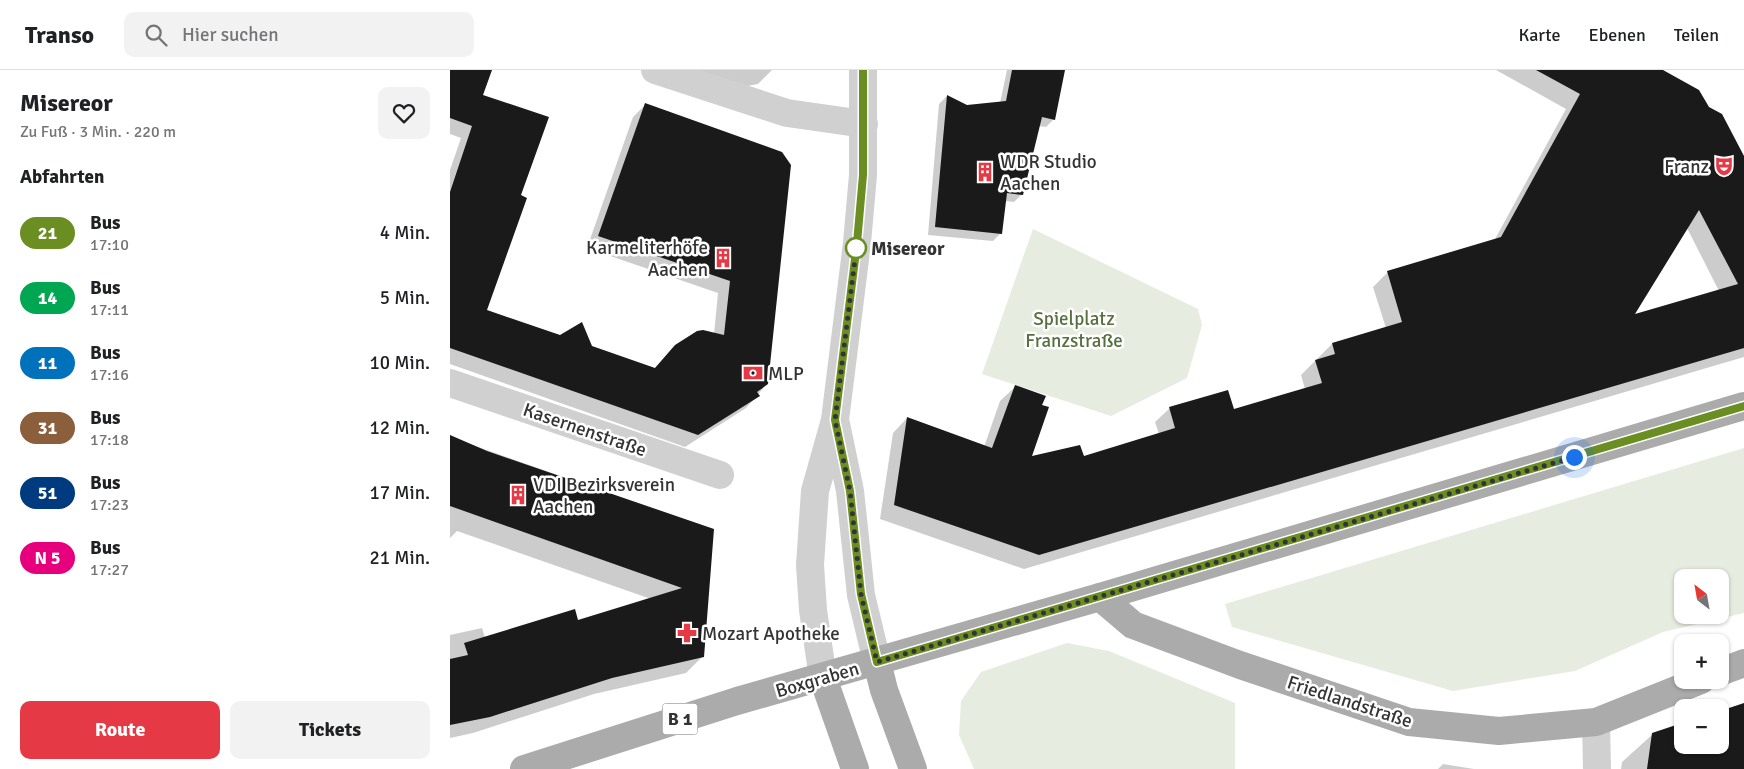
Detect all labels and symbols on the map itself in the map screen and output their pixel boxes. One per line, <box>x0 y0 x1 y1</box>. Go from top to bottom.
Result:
place label: WDR Studio Aachen <box>1000 150 1097 196</box>
place label: Franz <box>1664 155 1709 179</box>
theatre icon: Franz <box>1713 155 1735 177</box>
building icon: WDR Studio Aachen <box>974 161 996 183</box>
place label: Karmeliterhöfe Aachen <box>586 236 708 282</box>
marker: Misereor <box>845 237 867 259</box>
place label: Misereor <box>871 237 945 261</box>
building icon: Karmeliterhöfe Aachen <box>712 247 734 269</box>
park label: Spielplatz Franzstraße <box>1025 307 1123 353</box>
bank icon: MLP <box>742 362 764 384</box>
place label: MLP <box>768 362 804 386</box>
street label: Kasernenstraße <box>520 398 650 462</box>
your location <box>1562 445 1587 470</box>
place label: VDI Bezirksverein Aachen <box>533 473 675 519</box>
building icon: VDI Bezirksverein Aachen <box>507 484 529 506</box>
north arrow <box>1674 569 1729 624</box>
pharmacy icon: Mozart Apotheke <box>676 622 698 644</box>
place label: Mozart Apotheke <box>702 622 840 646</box>
street label: Boxgraben <box>773 657 862 703</box>
street label: Friedlandstraße <box>1284 670 1415 733</box>
road number: B 1 <box>662 704 698 734</box>

